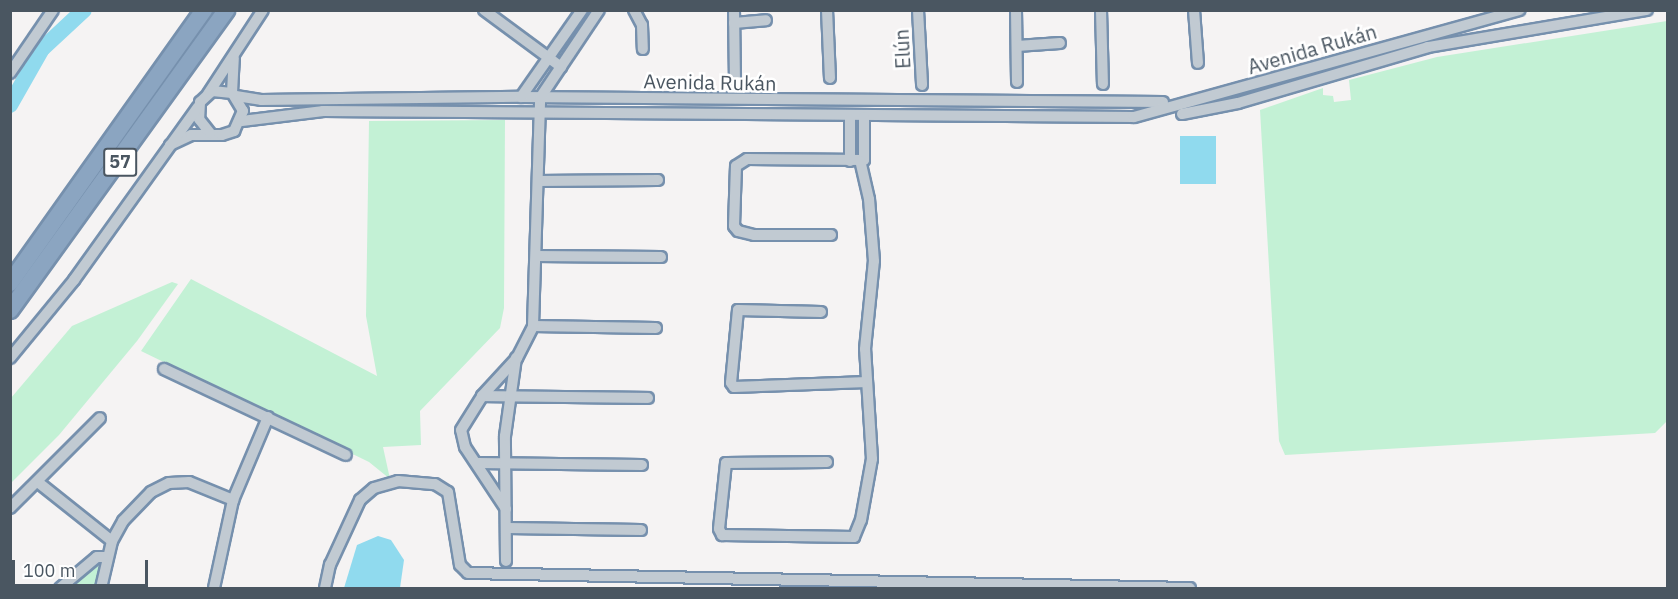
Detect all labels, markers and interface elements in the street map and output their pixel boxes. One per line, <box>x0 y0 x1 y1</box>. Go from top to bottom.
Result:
street label: Avenida Rukán <box>1245 19 1379 79</box>
street label: Elún <box>889 28 915 70</box>
street label: Avenida Rukán <box>643 69 777 95</box>
road number: 57 <box>102 147 138 177</box>
scale bar <box>15 548 152 586</box>
text: 100 m <box>23 559 75 582</box>

